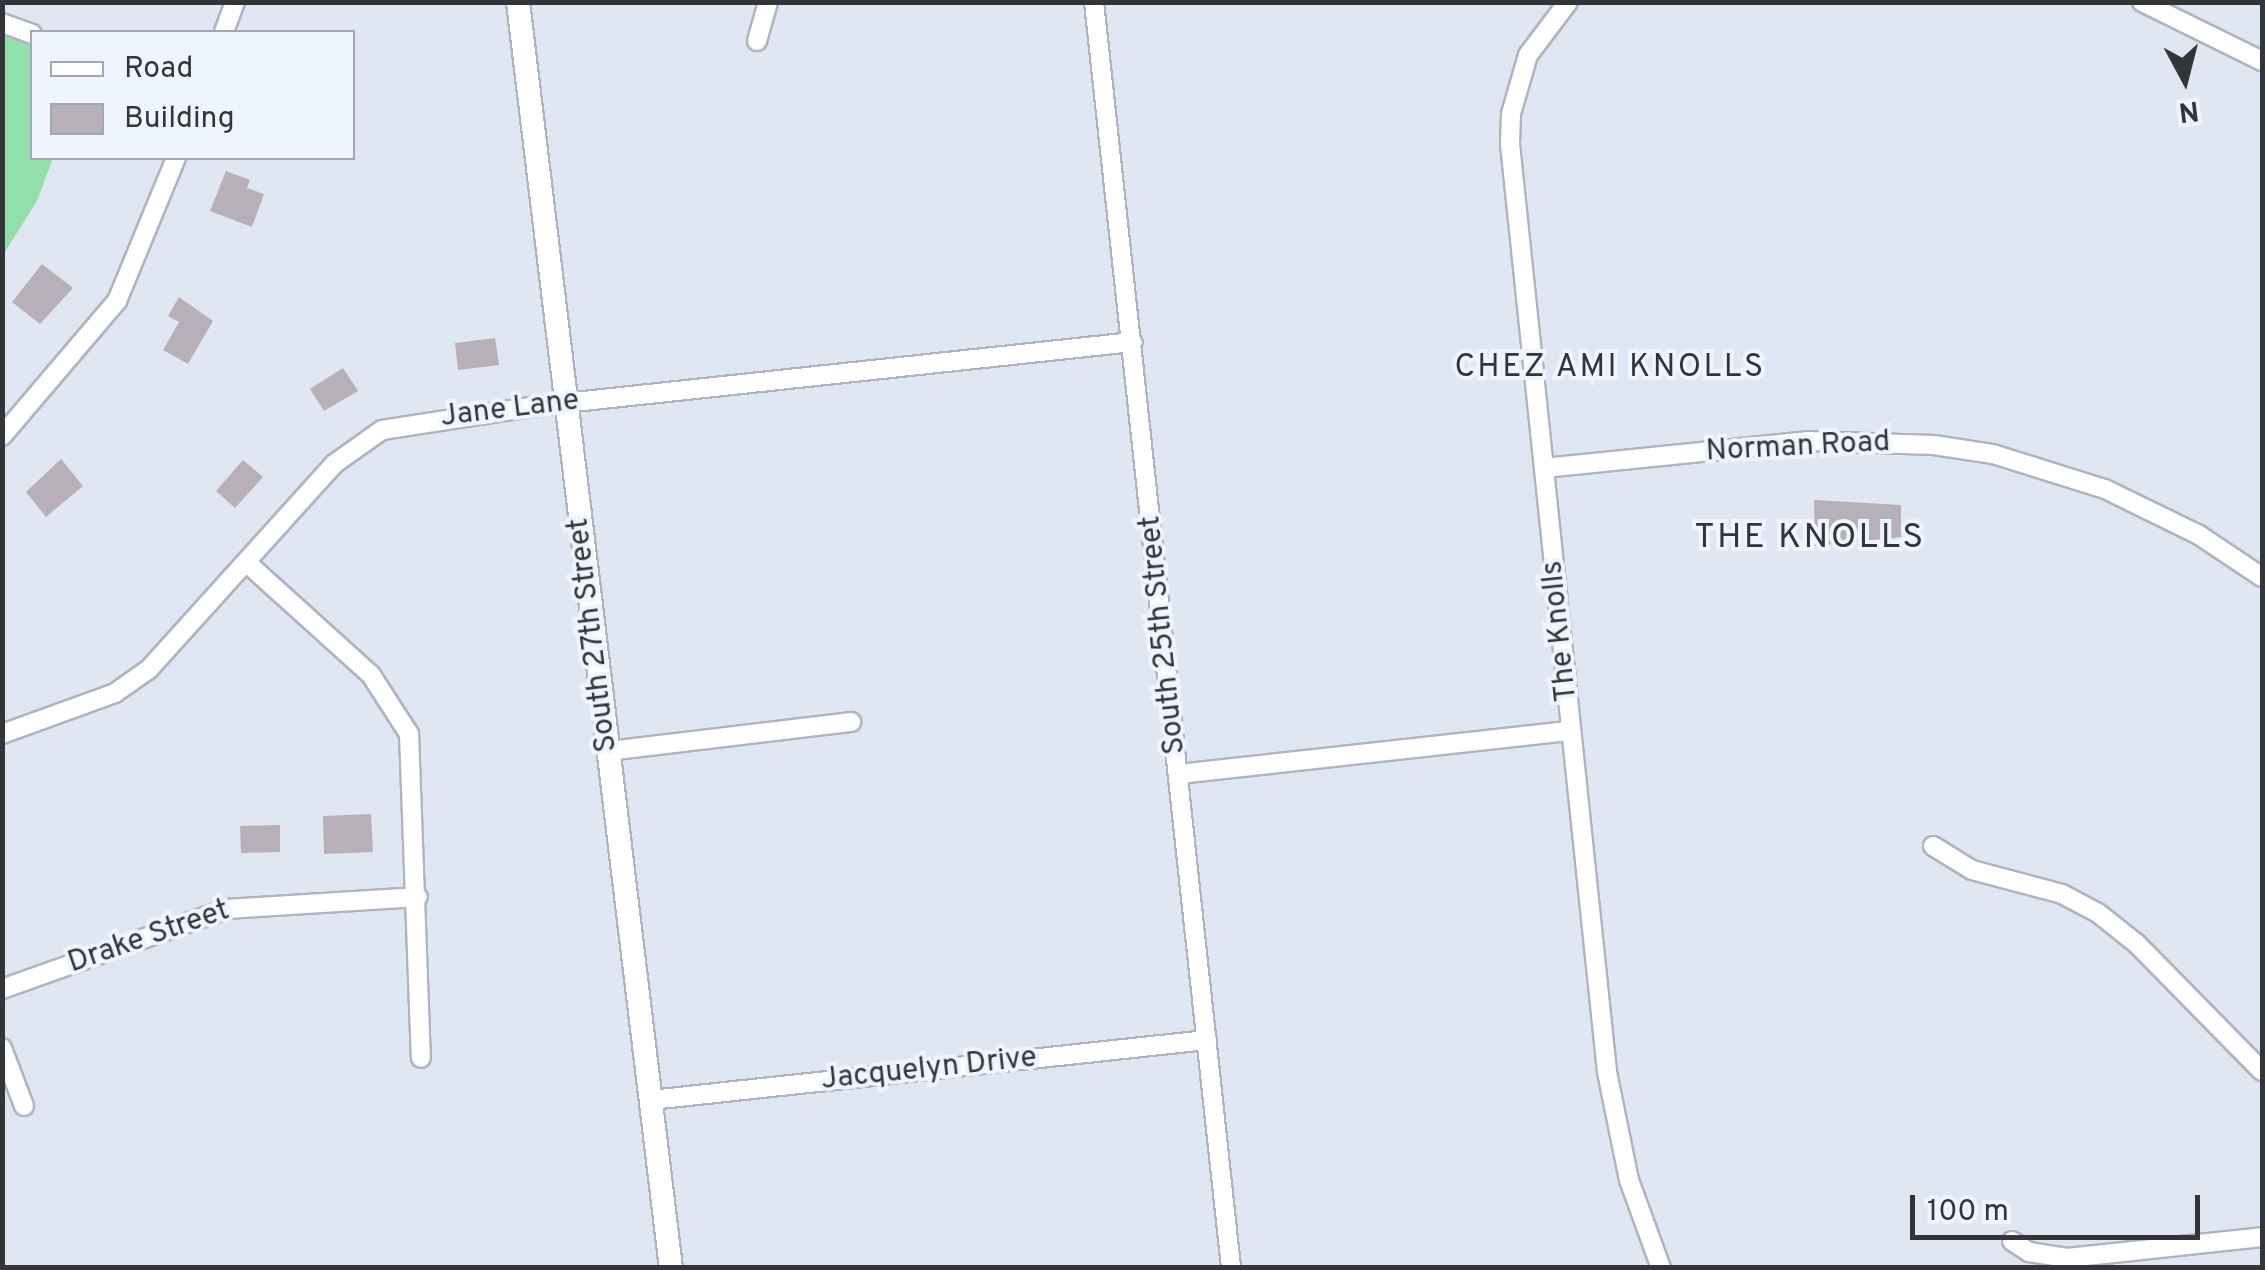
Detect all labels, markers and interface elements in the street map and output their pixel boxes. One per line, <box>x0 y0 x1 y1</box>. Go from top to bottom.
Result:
legend <box>30 30 355 160</box>
north arrow <box>2135 30 2235 130</box>
text: Road <box>124 51 193 88</box>
text: N <box>2176 91 2201 129</box>
text: Building <box>124 101 235 138</box>
district label: CHEZ AMI KNOLLS <box>1454 349 1766 387</box>
street label: Jane Lane <box>439 384 581 436</box>
street label: Norman Road <box>1705 425 1891 471</box>
street label: South 25th Street <box>1134 514 1194 756</box>
street label: South 27th Street <box>562 516 626 754</box>
district label: THE KNOLLS <box>1694 517 1926 559</box>
street label: The Knolls <box>1536 559 1586 703</box>
street label: Drake Street <box>64 894 234 982</box>
street label: Jacquelyn Drive <box>819 1041 1039 1099</box>
scale bar <box>1915 1175 2205 1237</box>
text: 100 m <box>1927 1194 2009 1231</box>

